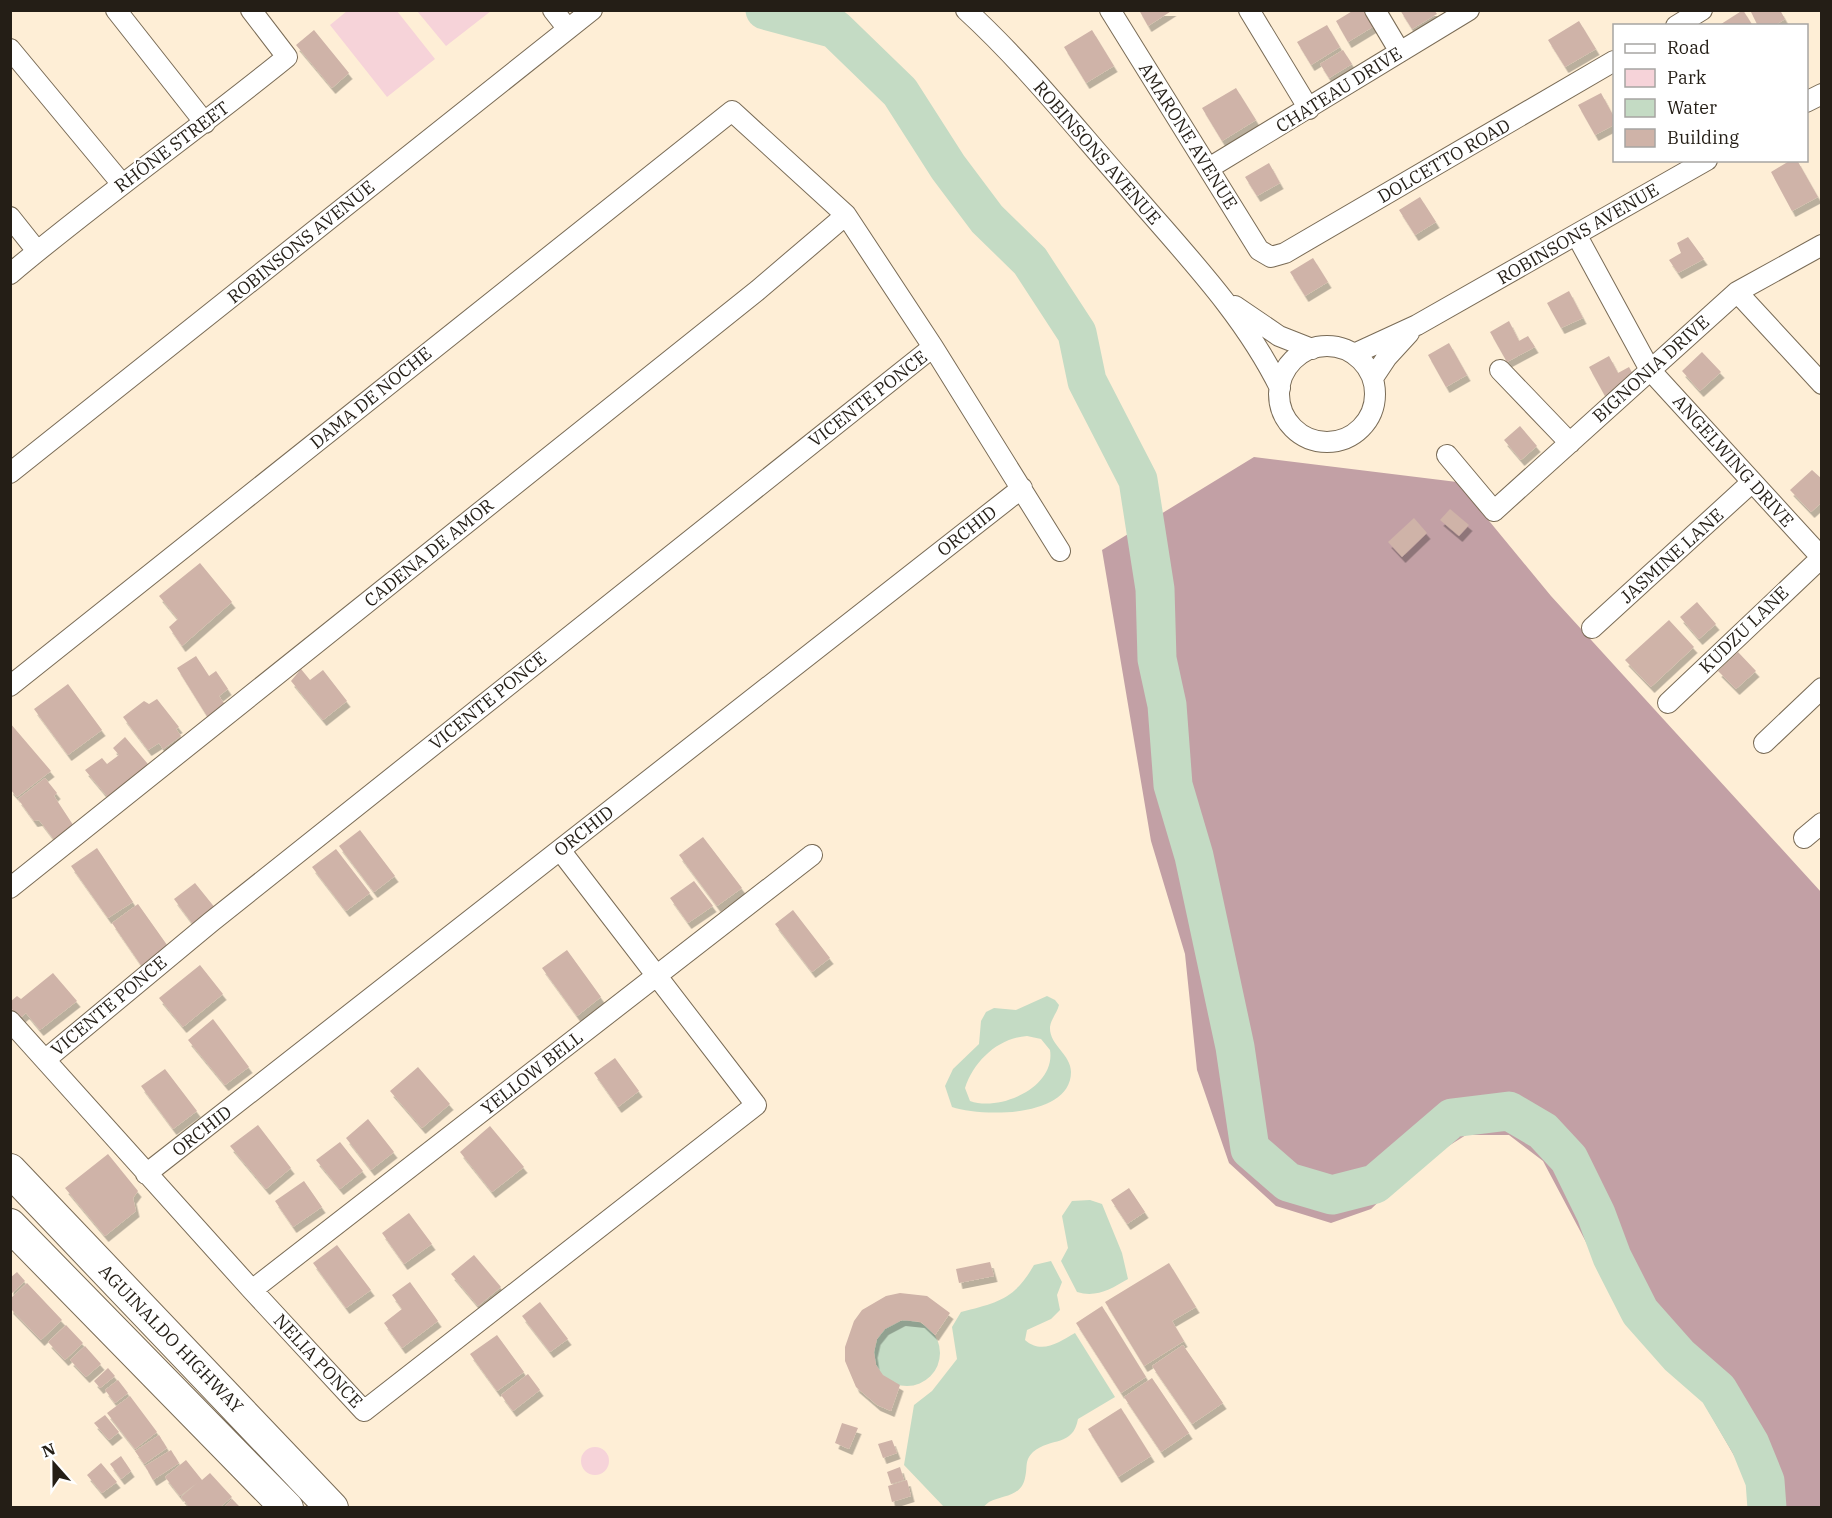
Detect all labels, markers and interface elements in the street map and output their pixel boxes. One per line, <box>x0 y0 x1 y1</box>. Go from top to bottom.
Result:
legend <box>1613 24 1808 162</box>
text: Road <box>1667 36 1710 59</box>
street label: CHATEAU DRIVE <box>1271 42 1406 138</box>
street label: AMARONE AVENUE <box>1134 58 1243 213</box>
text: Park <box>1667 66 1707 89</box>
street label: ROBINSONS AVENUE <box>1029 76 1166 229</box>
street label: RHÔNE STREET <box>110 96 234 197</box>
text: Water <box>1667 96 1717 119</box>
street label: DOLCETTO ROAD <box>1373 113 1514 208</box>
text: Building <box>1667 126 1739 149</box>
street label: ROBINSONS AVENUE <box>222 175 379 308</box>
street label: ROBINSONS AVENUE <box>1493 178 1663 289</box>
street label: BIGNONIA DRIVE <box>1587 310 1714 427</box>
street label: DAMA DE NOCHE <box>305 342 436 454</box>
street label: VICENTE PONCE <box>804 345 932 452</box>
street label: ANGELWING DRIVE <box>1668 390 1799 532</box>
street label: CADENA DE AMOR <box>359 493 498 612</box>
street label: ORCHID <box>932 500 1001 561</box>
street label: JASMINE LANE <box>1615 503 1728 608</box>
street label: KUDZU LANE <box>1694 581 1793 678</box>
street label: VICENTE PONCE <box>424 646 551 755</box>
street label: ORCHID <box>549 800 618 861</box>
street label: VICENTE PONCE <box>46 950 171 1061</box>
street label: YELLOW BELL <box>476 1026 587 1120</box>
street label: ORCHID <box>167 1100 236 1161</box>
street label: AGUINALDO HIGHWAY <box>94 1259 249 1418</box>
street label: NELIA PONCE <box>269 1309 368 1413</box>
north arrow <box>24 1434 84 1494</box>
text: N <box>39 1438 58 1462</box>

